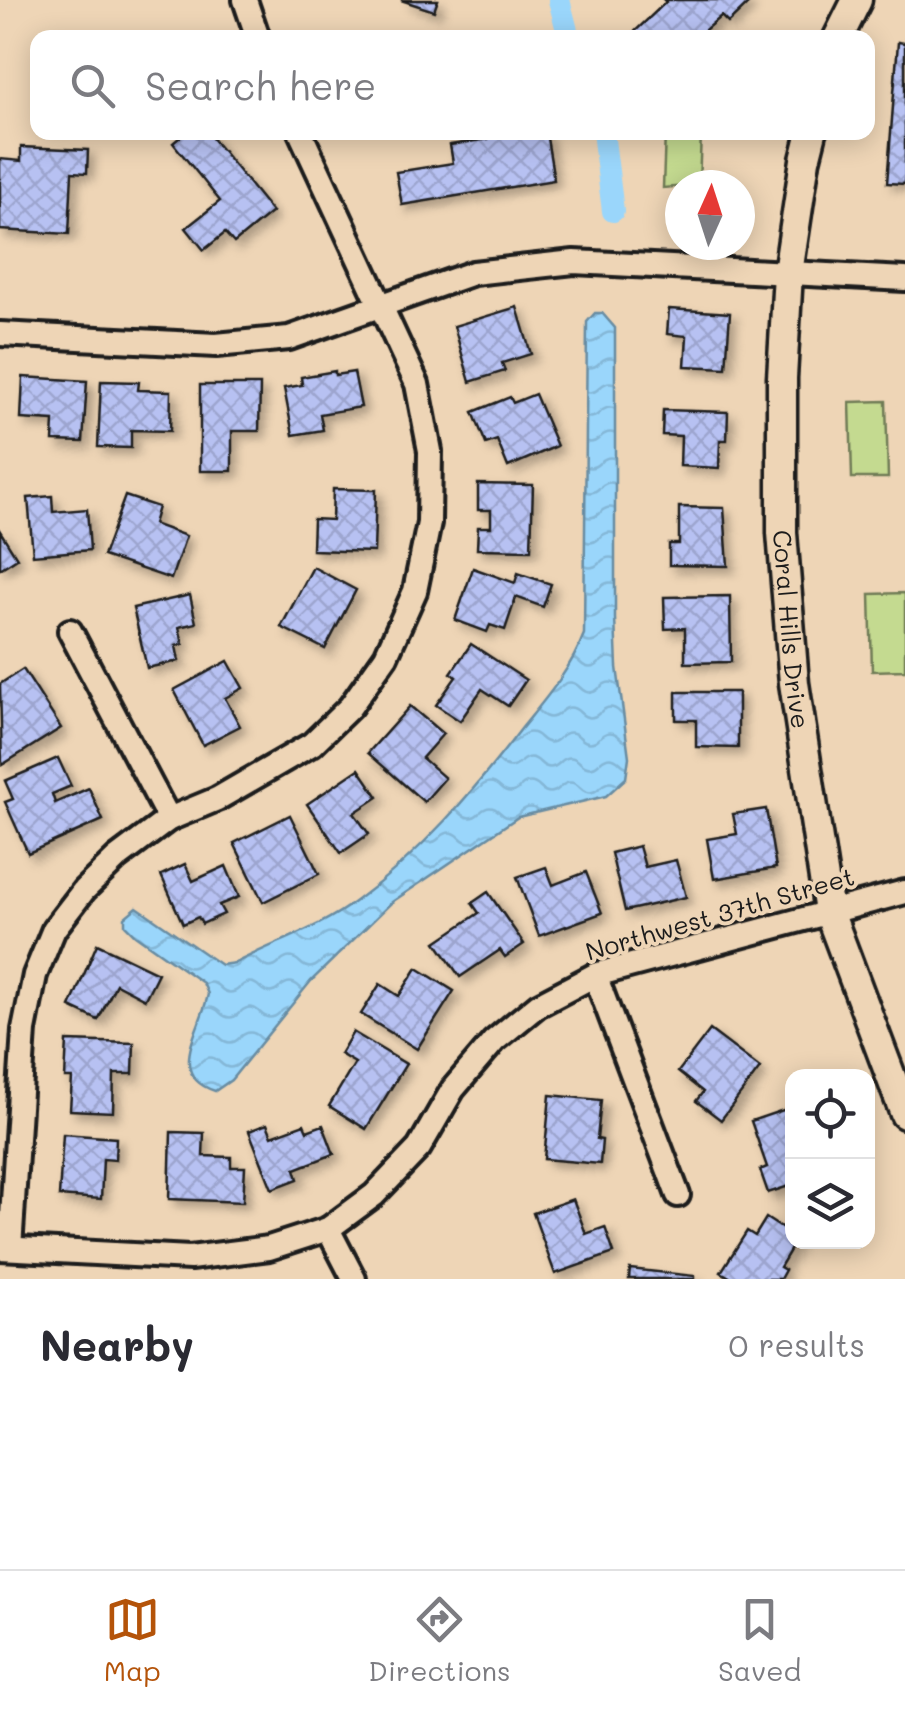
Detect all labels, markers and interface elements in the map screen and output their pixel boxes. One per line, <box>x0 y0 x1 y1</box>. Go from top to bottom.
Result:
search box <box>30 30 875 140</box>
icon: search <box>65 58 120 113</box>
text: Search here <box>145 60 376 110</box>
north arrow <box>665 170 755 260</box>
street label: Coral Hills Drive <box>767 529 818 731</box>
street label: Northwest 37th Street <box>582 859 858 967</box>
map controls <box>785 1069 875 1249</box>
button: locate <box>785 1069 875 1159</box>
button: layers <box>785 1159 875 1249</box>
text: Nearby <box>40 1317 194 1372</box>
text: 0 results <box>728 1323 865 1365</box>
tab: Map <box>104 1592 161 1688</box>
tab: Directions <box>368 1592 511 1688</box>
tab: Saved <box>718 1592 801 1688</box>

